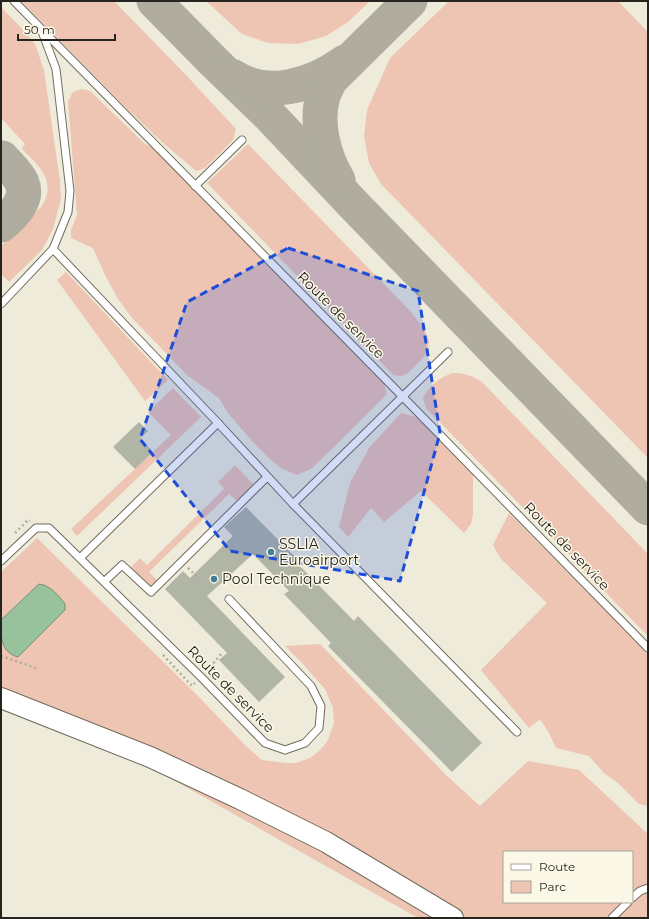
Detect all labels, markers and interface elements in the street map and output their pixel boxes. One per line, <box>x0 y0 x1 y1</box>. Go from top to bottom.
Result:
scale bar <box>18 16 115 42</box>
text: 50 m <box>24 22 55 37</box>
street label: Route de service <box>294 268 388 362</box>
street label: Route de service <box>520 498 614 594</box>
place label: SSLIA Euroairport <box>279 535 359 569</box>
marker: SSLIA Euroairport <box>266 547 276 557</box>
place label: Pool Technique <box>222 570 330 588</box>
marker: Pool Technique <box>209 574 219 584</box>
street label: Route de service <box>184 642 278 736</box>
legend <box>503 851 633 903</box>
text: Route <box>539 859 575 874</box>
text: Parc <box>539 879 566 894</box>

